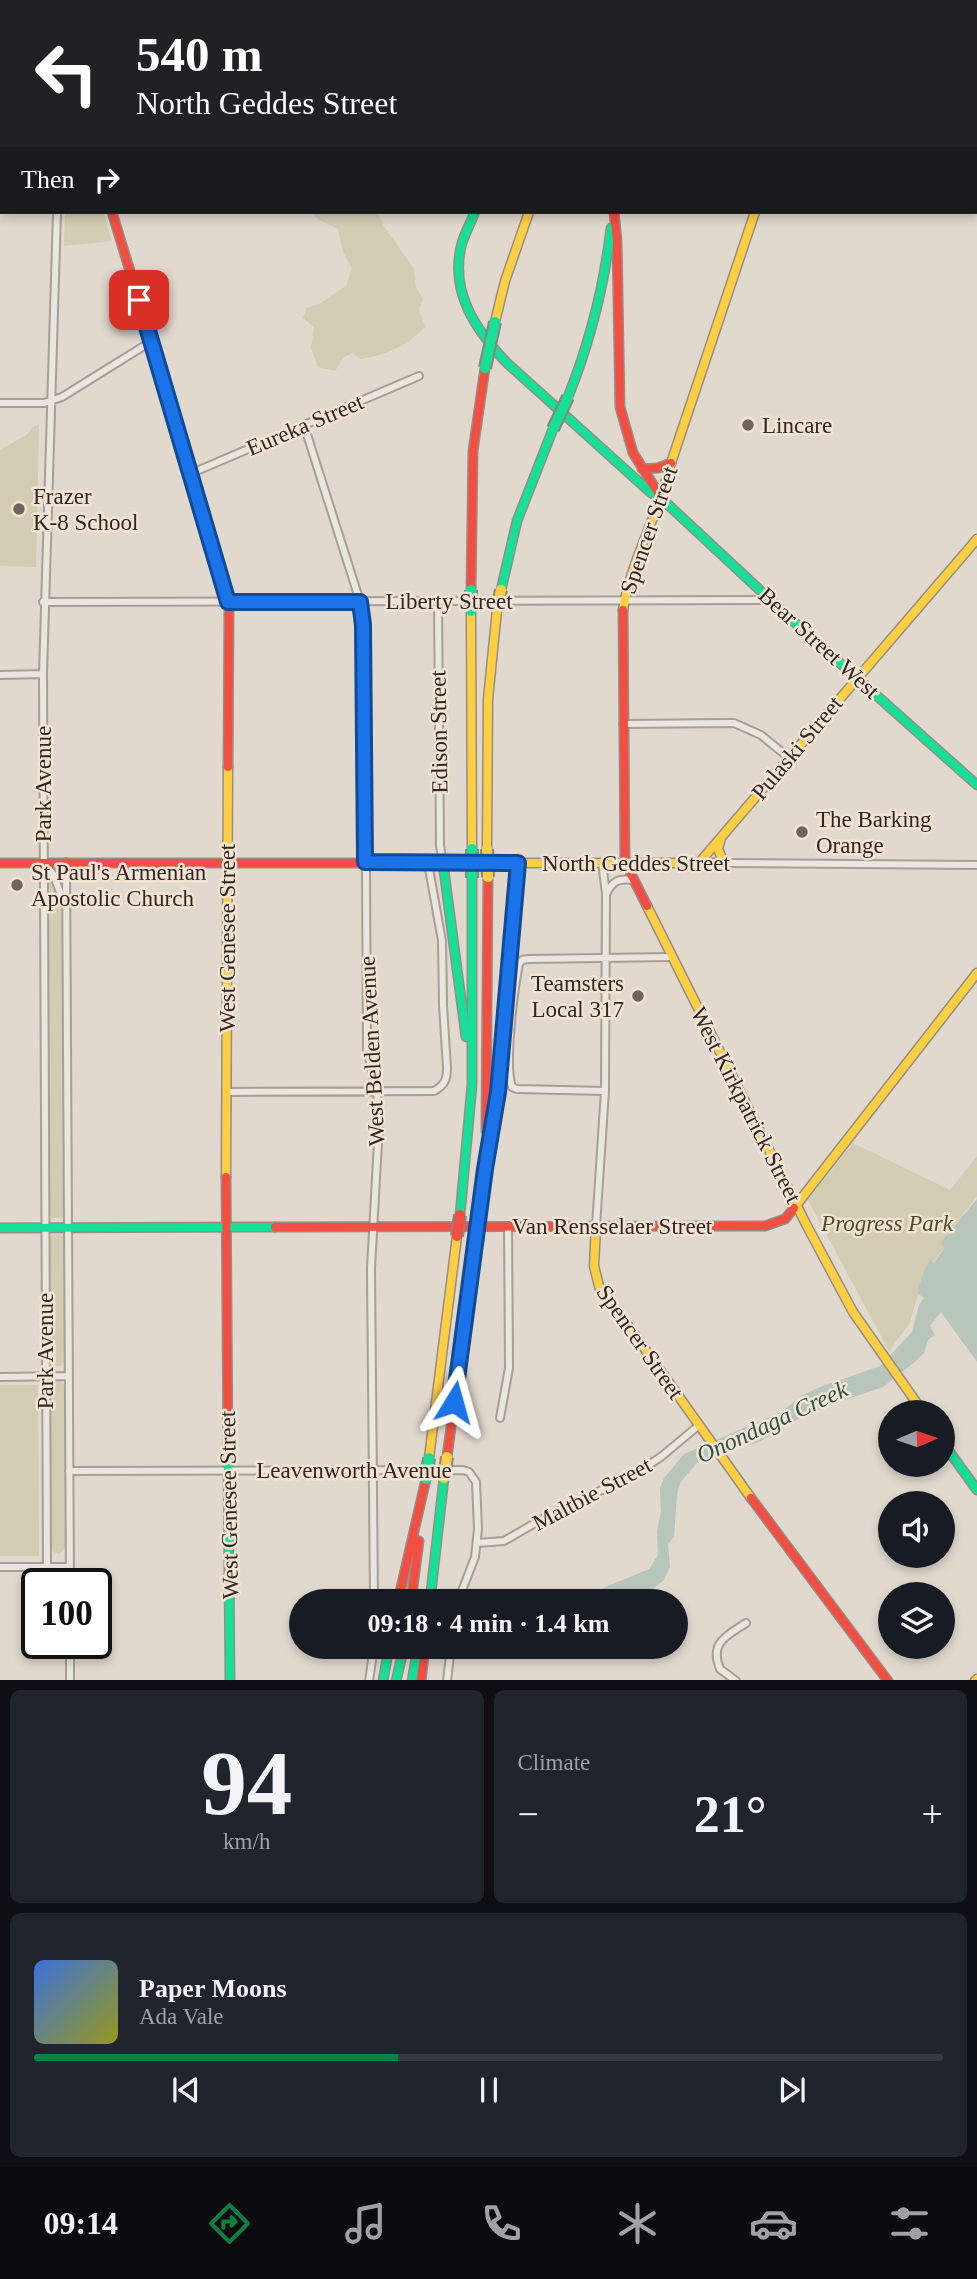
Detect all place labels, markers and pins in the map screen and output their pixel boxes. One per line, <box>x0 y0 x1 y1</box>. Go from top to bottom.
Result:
pin <box>109 270 169 330</box>
place label: Lincare <box>762 413 832 438</box>
marker: Lincare <box>740 417 756 433</box>
place label: Frazer K-8 School <box>33 484 138 535</box>
marker: Frazer K-8 School <box>11 501 27 517</box>
place label: The Barking Orange <box>816 807 932 858</box>
marker: The Barking Orange <box>794 824 810 840</box>
place label: St Paul's Armenian Apostolic Church <box>31 860 207 911</box>
marker: St Paul's Armenian Apostolic Church <box>9 877 25 893</box>
place label: Teamsters Local 317 <box>531 971 624 1022</box>
marker: Teamsters Local 317 <box>630 988 646 1004</box>

